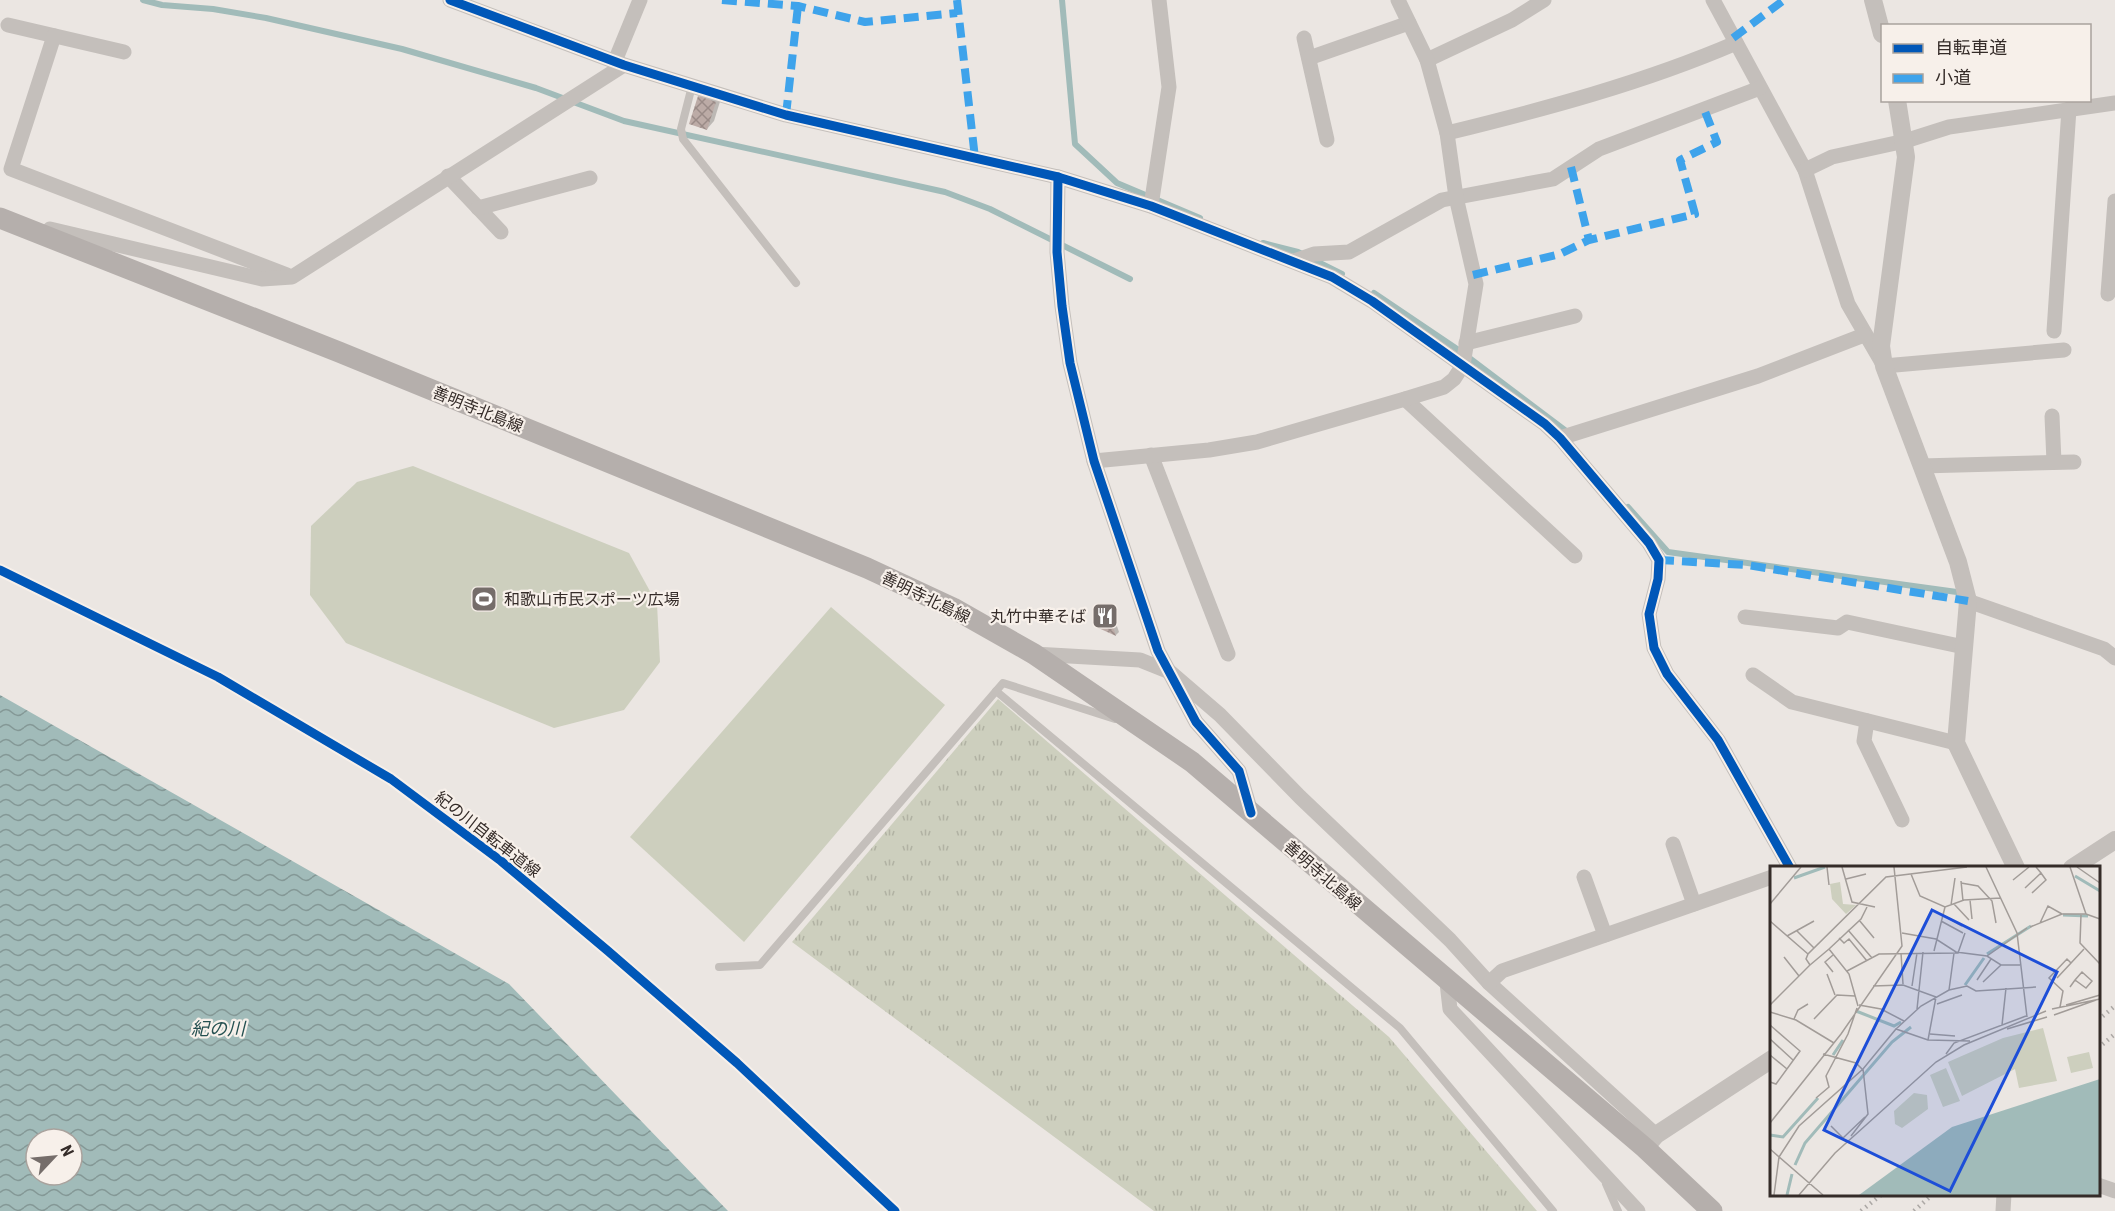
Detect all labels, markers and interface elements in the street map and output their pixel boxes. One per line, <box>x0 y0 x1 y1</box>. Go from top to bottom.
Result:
legend <box>1881 24 2091 102</box>
text: 自転車道 <box>1935 37 2007 58</box>
text: 小道 <box>1935 67 1971 88</box>
street label: 善明寺北島線 <box>430 383 526 436</box>
street label: 善明寺北島線 <box>878 568 973 627</box>
sports icon: 和歌山市民スポーツ広場 <box>469 584 499 614</box>
place label: 和歌山市民スポーツ広場 <box>504 590 680 609</box>
restaurant icon: 丸竹中華そば <box>1090 601 1120 631</box>
place label: 丸竹中華そば <box>990 607 1086 626</box>
street label: 紀の川自転車道線 <box>431 788 544 881</box>
street label: 善明寺北島線 <box>1280 837 1365 914</box>
inset map <box>1770 866 2100 1196</box>
water label: 紀の川 <box>191 1018 247 1039</box>
north arrow <box>24 1127 84 1187</box>
text: N <box>56 1142 78 1159</box>

